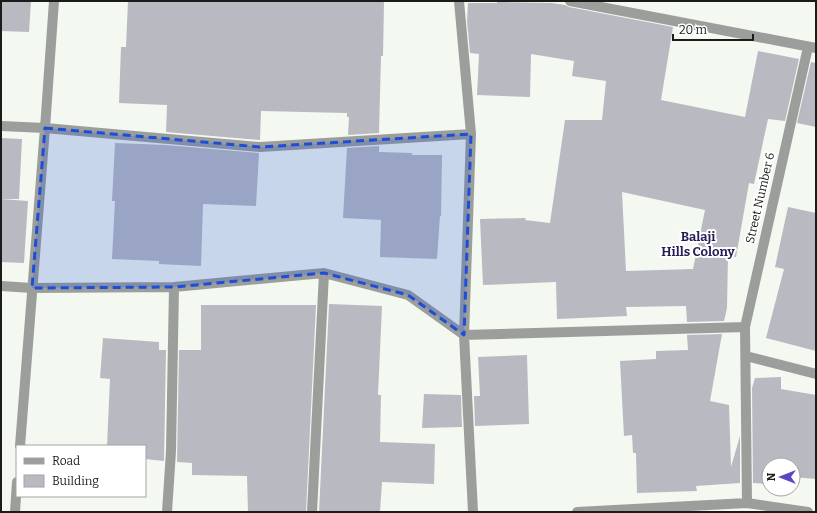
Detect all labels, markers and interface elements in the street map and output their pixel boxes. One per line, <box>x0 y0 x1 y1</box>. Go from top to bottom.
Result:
scale bar <box>673 16 753 42</box>
text: 20 m <box>679 23 708 37</box>
street label: Street Number 6 <box>743 151 777 245</box>
district label: Balaji Hills Colony <box>661 229 735 259</box>
legend <box>16 445 146 497</box>
text: Road <box>52 454 80 468</box>
north arrow <box>761 457 801 497</box>
text: N <box>765 472 778 481</box>
text: Building <box>52 474 99 488</box>

